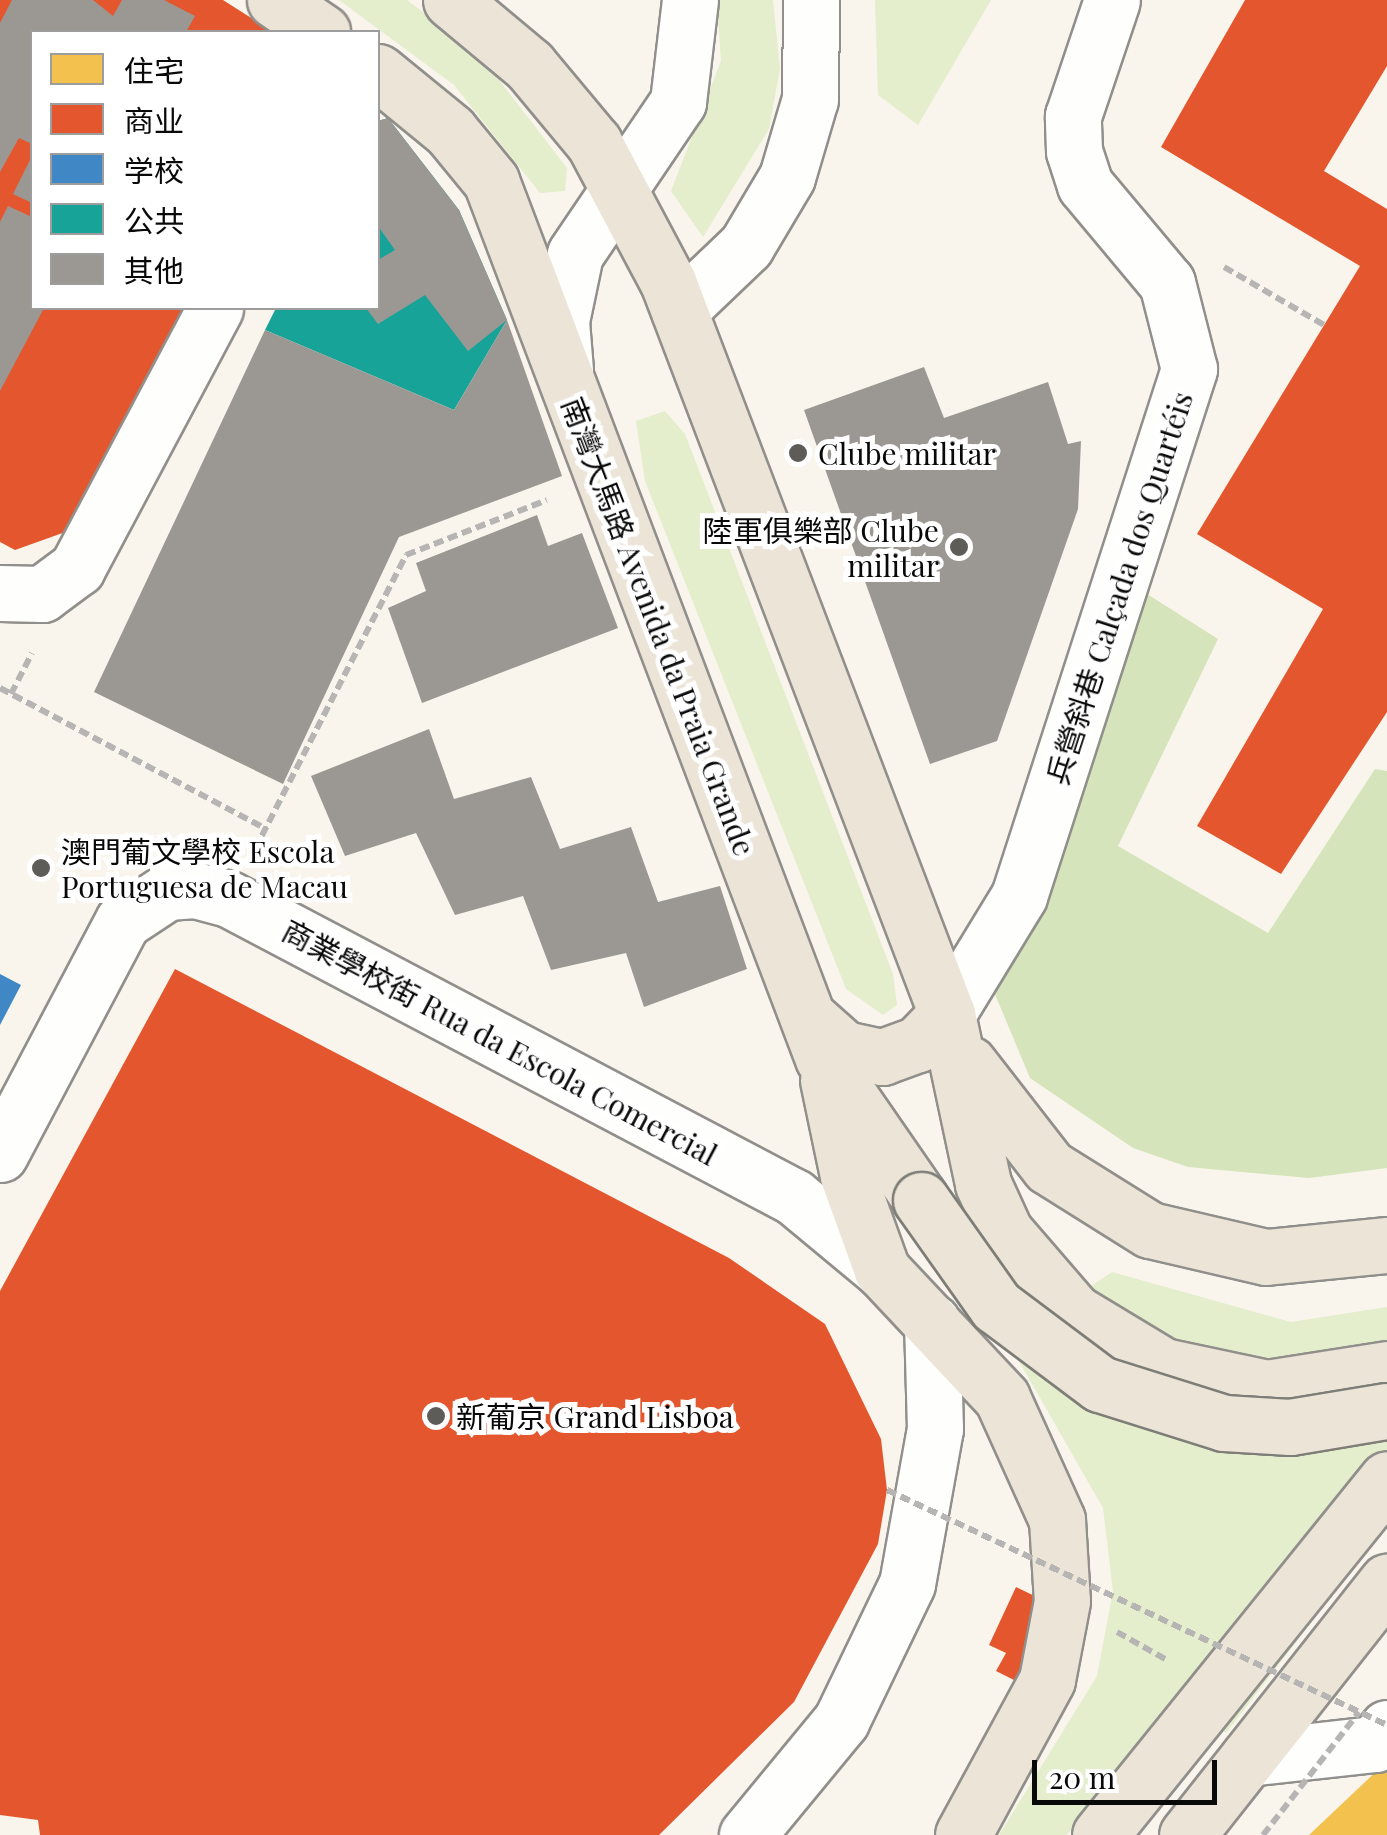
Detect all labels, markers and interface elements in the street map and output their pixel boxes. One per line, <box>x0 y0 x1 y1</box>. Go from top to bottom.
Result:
legend <box>30 30 380 310</box>
text: 住宅 <box>124 50 184 90</box>
text: 商业 <box>124 100 184 140</box>
text: 学校 <box>124 150 184 190</box>
text: 公共 <box>124 200 184 240</box>
text: 其他 <box>124 250 184 290</box>
street label: 兵營斜巷 Calçada dos Quartéis <box>1038 387 1200 789</box>
street label: 南灣大馬路 Avenida da Praia Grande <box>555 391 763 861</box>
place label: Clube militar <box>818 435 996 471</box>
marker: Clube militar <box>787 442 809 464</box>
place label: 陸軍俱樂部 Clube militar <box>703 512 939 582</box>
marker: 陸軍俱樂部 Clube militar <box>948 536 970 558</box>
place label: 澳門葡文學校 Escola Portuguesa de Macau <box>61 833 348 904</box>
marker: 澳門葡文學校 Escola Portuguesa de Macau <box>30 857 52 879</box>
street label: 商業學校街 Rua da Escola Comercial <box>276 911 724 1173</box>
place label: 新葡京 Grand Lisboa <box>456 1398 734 1434</box>
marker: 新葡京 Grand Lisboa <box>425 1405 447 1427</box>
scale bar <box>1037 1740 1222 1802</box>
text: 20 m <box>1049 1757 1115 1797</box>

